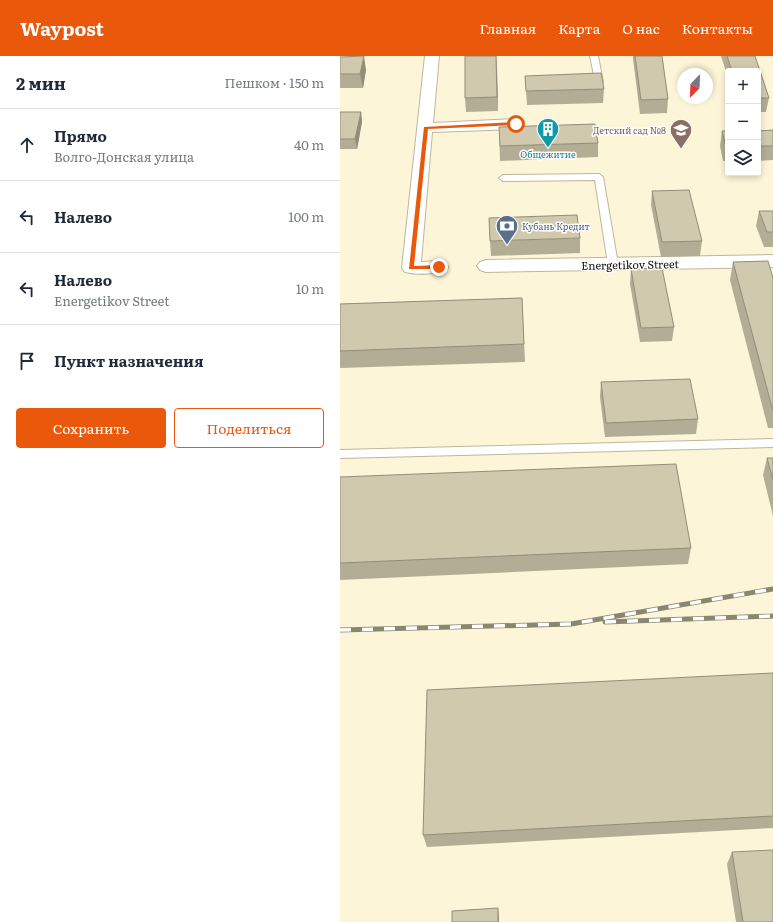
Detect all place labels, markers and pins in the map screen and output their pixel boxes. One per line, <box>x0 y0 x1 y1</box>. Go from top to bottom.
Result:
building icon: Общежитие <box>535 116 561 149</box>
school or university icon: Детский сад №8 <box>668 117 694 150</box>
place label: Детский сад №8 <box>593 123 666 137</box>
place label: Общежитие <box>520 147 576 161</box>
bank icon: Кубань Кредит <box>494 213 520 246</box>
place label: Кубань Кредит <box>522 219 590 233</box>

